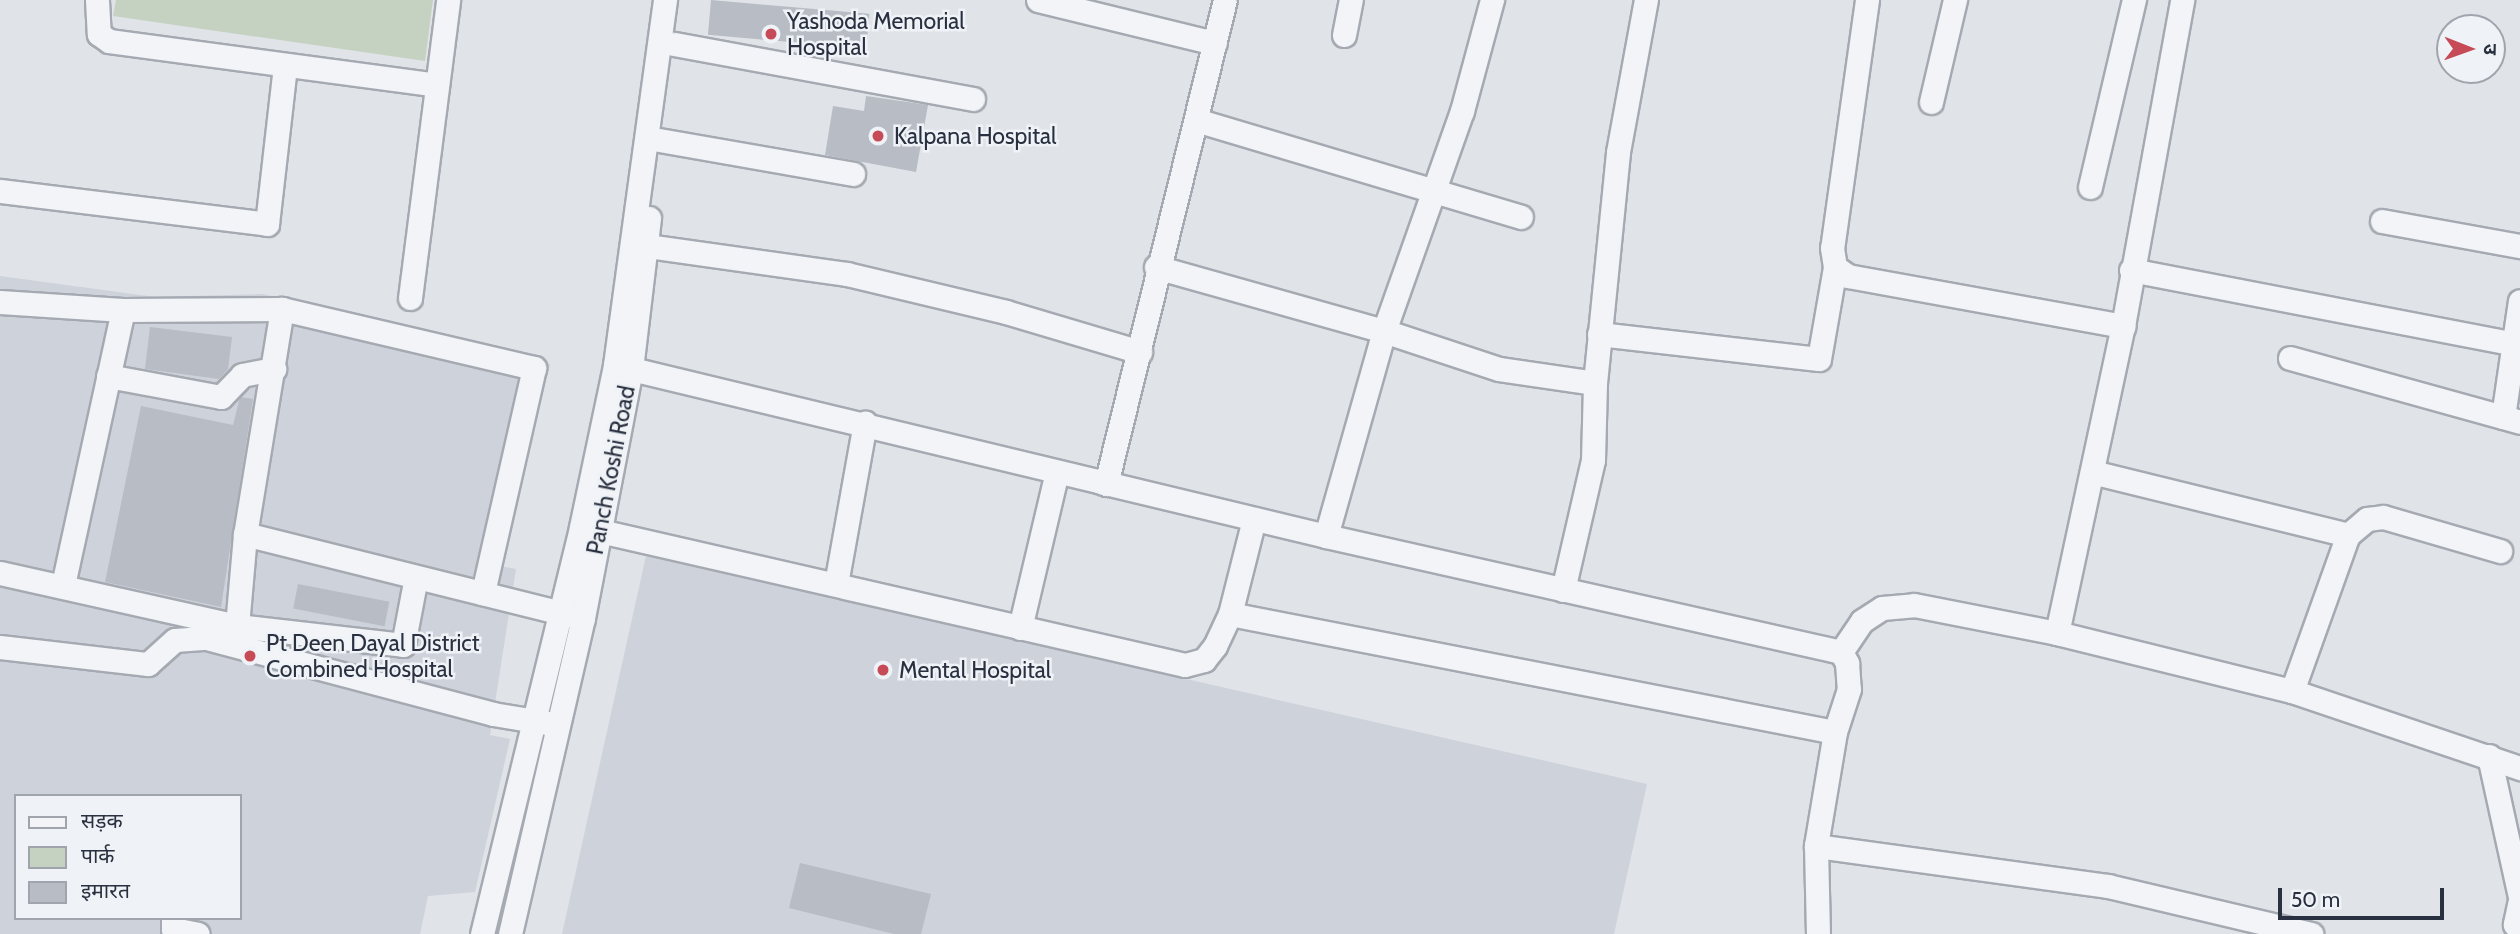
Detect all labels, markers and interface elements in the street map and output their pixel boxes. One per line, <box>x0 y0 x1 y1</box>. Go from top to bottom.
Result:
place label: Yashoda Memorial Hospital <box>787 7 965 61</box>
north arrow <box>2436 14 2506 84</box>
marker: Yashoda Memorial Hospital <box>761 24 781 44</box>
text: उ <box>2479 44 2502 55</box>
place label: Kalpana Hospital <box>894 122 1056 150</box>
marker: Kalpana Hospital <box>868 126 888 146</box>
street label: Panch Koshi Road <box>581 383 641 557</box>
place label: Pt Deen Dayal District Combined Hospital <box>266 629 480 683</box>
marker: Pt Deen Dayal District Combined Hospital <box>240 646 260 666</box>
place label: Mental Hospital <box>899 656 1051 684</box>
marker: Mental Hospital <box>873 660 893 680</box>
legend <box>14 794 242 920</box>
text: सड़क <box>81 808 123 833</box>
text: पार्क <box>81 843 115 868</box>
scale bar <box>2282 874 2448 918</box>
text: इमारत <box>81 878 130 903</box>
text: 50 m <box>2291 887 2340 912</box>

